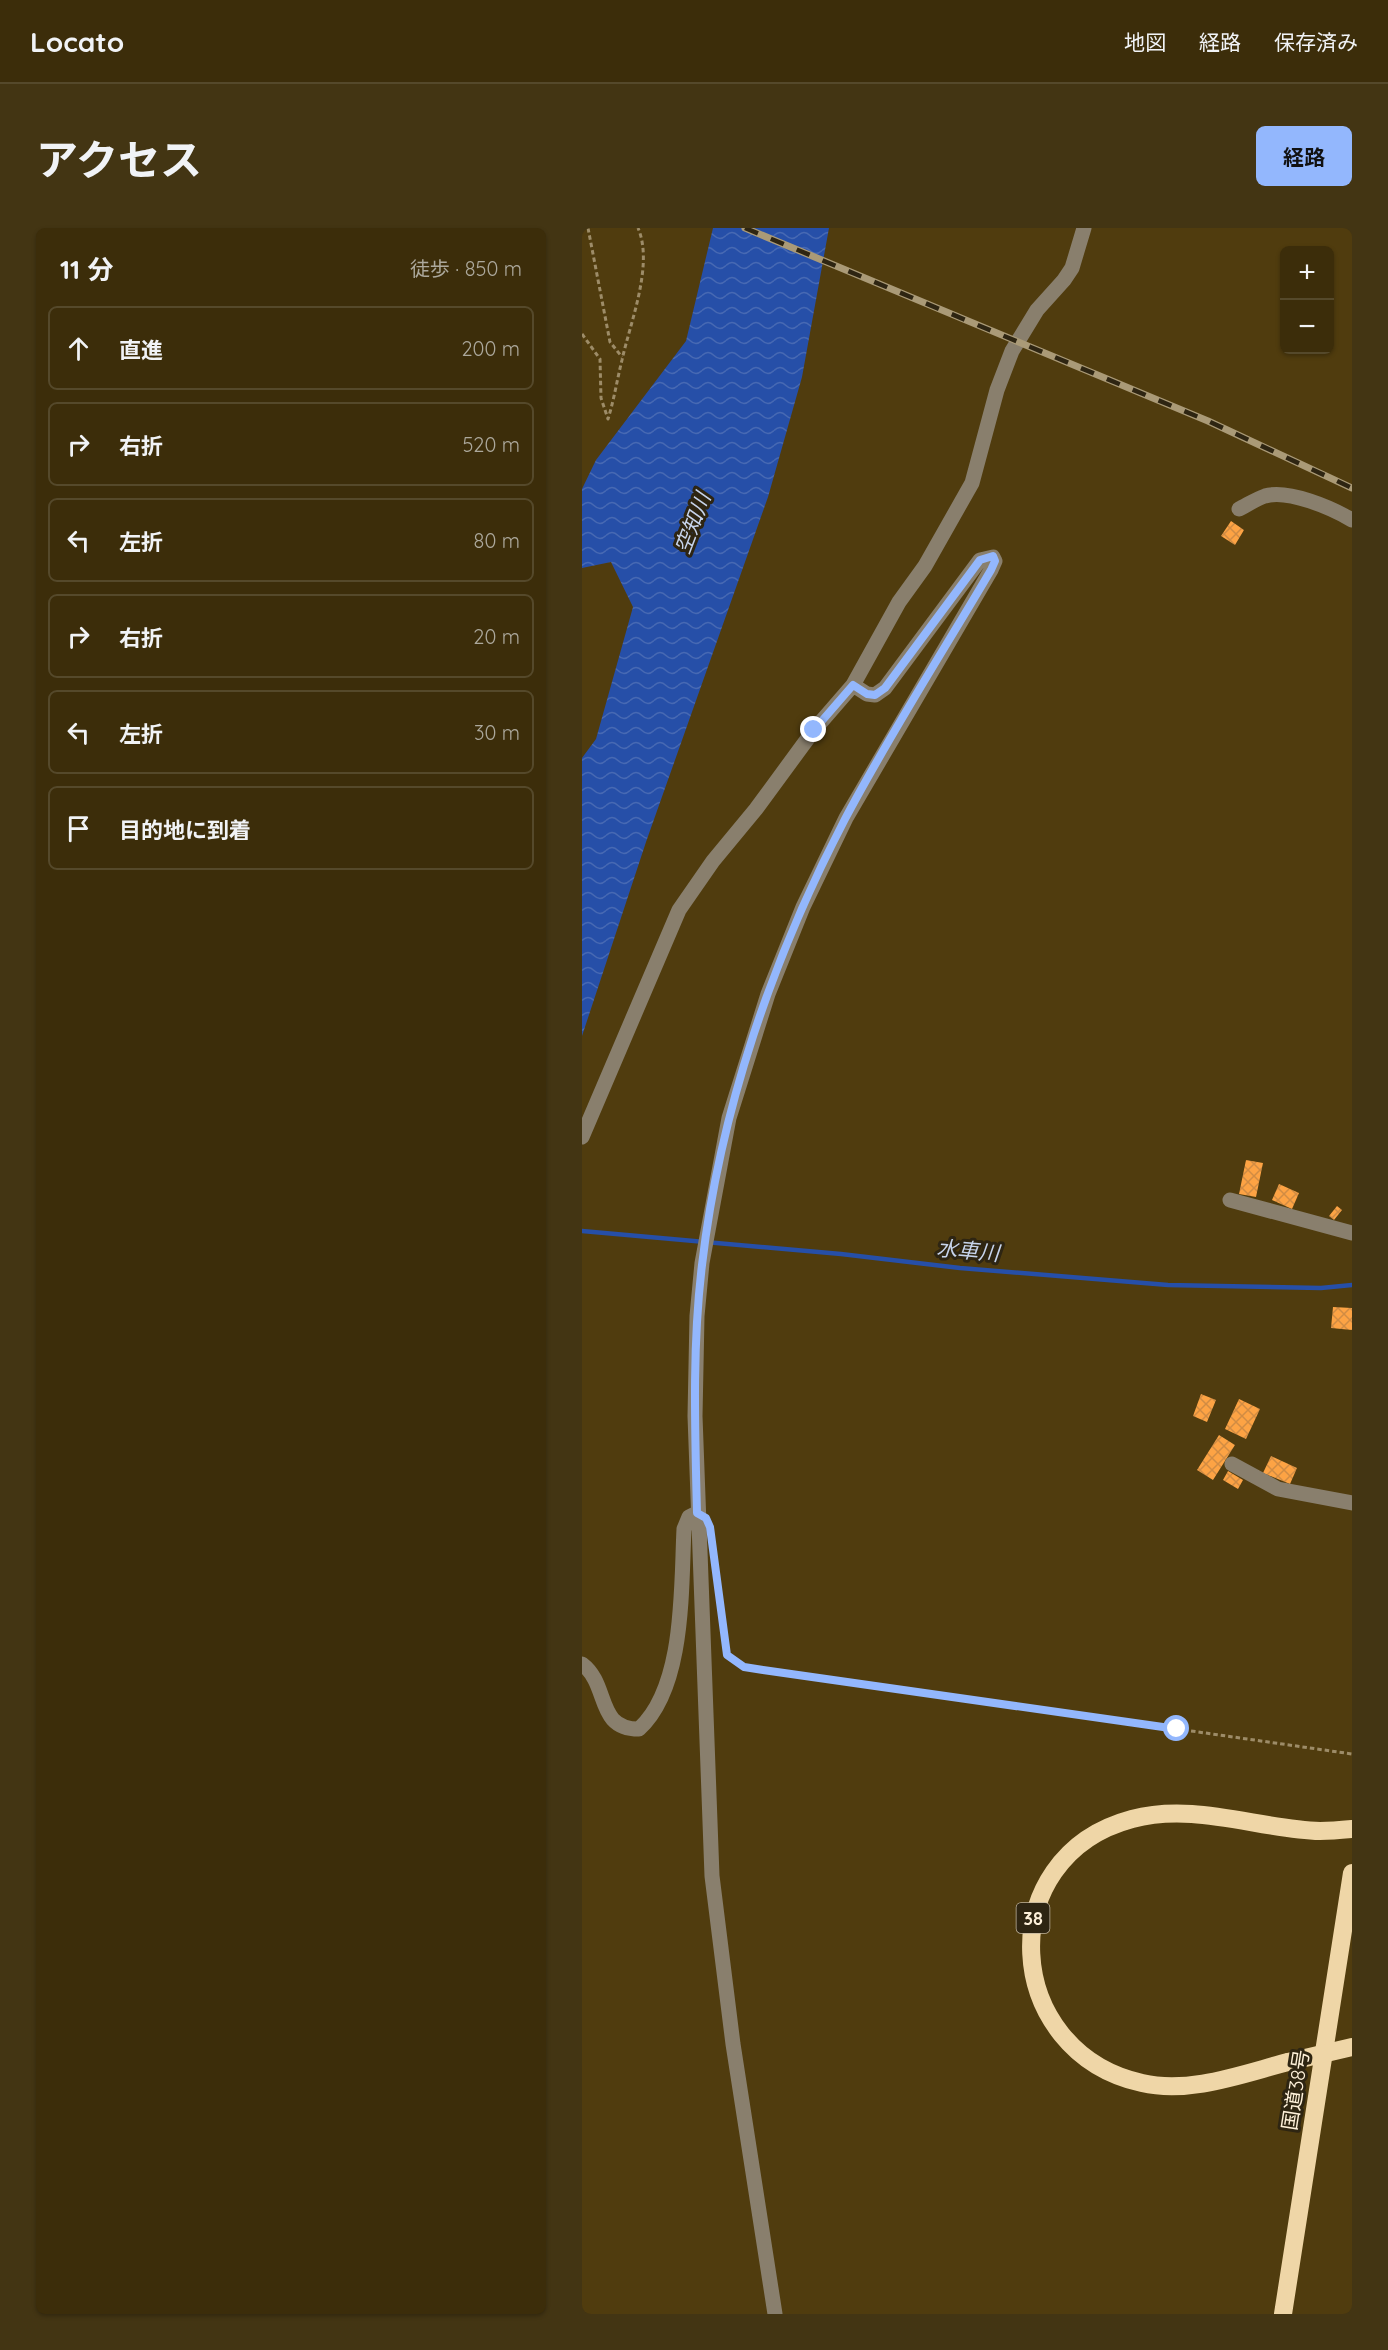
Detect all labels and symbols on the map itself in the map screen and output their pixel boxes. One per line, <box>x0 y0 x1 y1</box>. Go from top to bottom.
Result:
water label: 空知川 <box>669 487 716 557</box>
route end <box>800 716 826 742</box>
water label: 水車川 <box>935 1234 1003 1266</box>
route start <box>1163 1715 1189 1741</box>
road number: 38 <box>1016 1903 1050 1933</box>
street label: 国道38号 <box>1276 2048 1314 2132</box>

